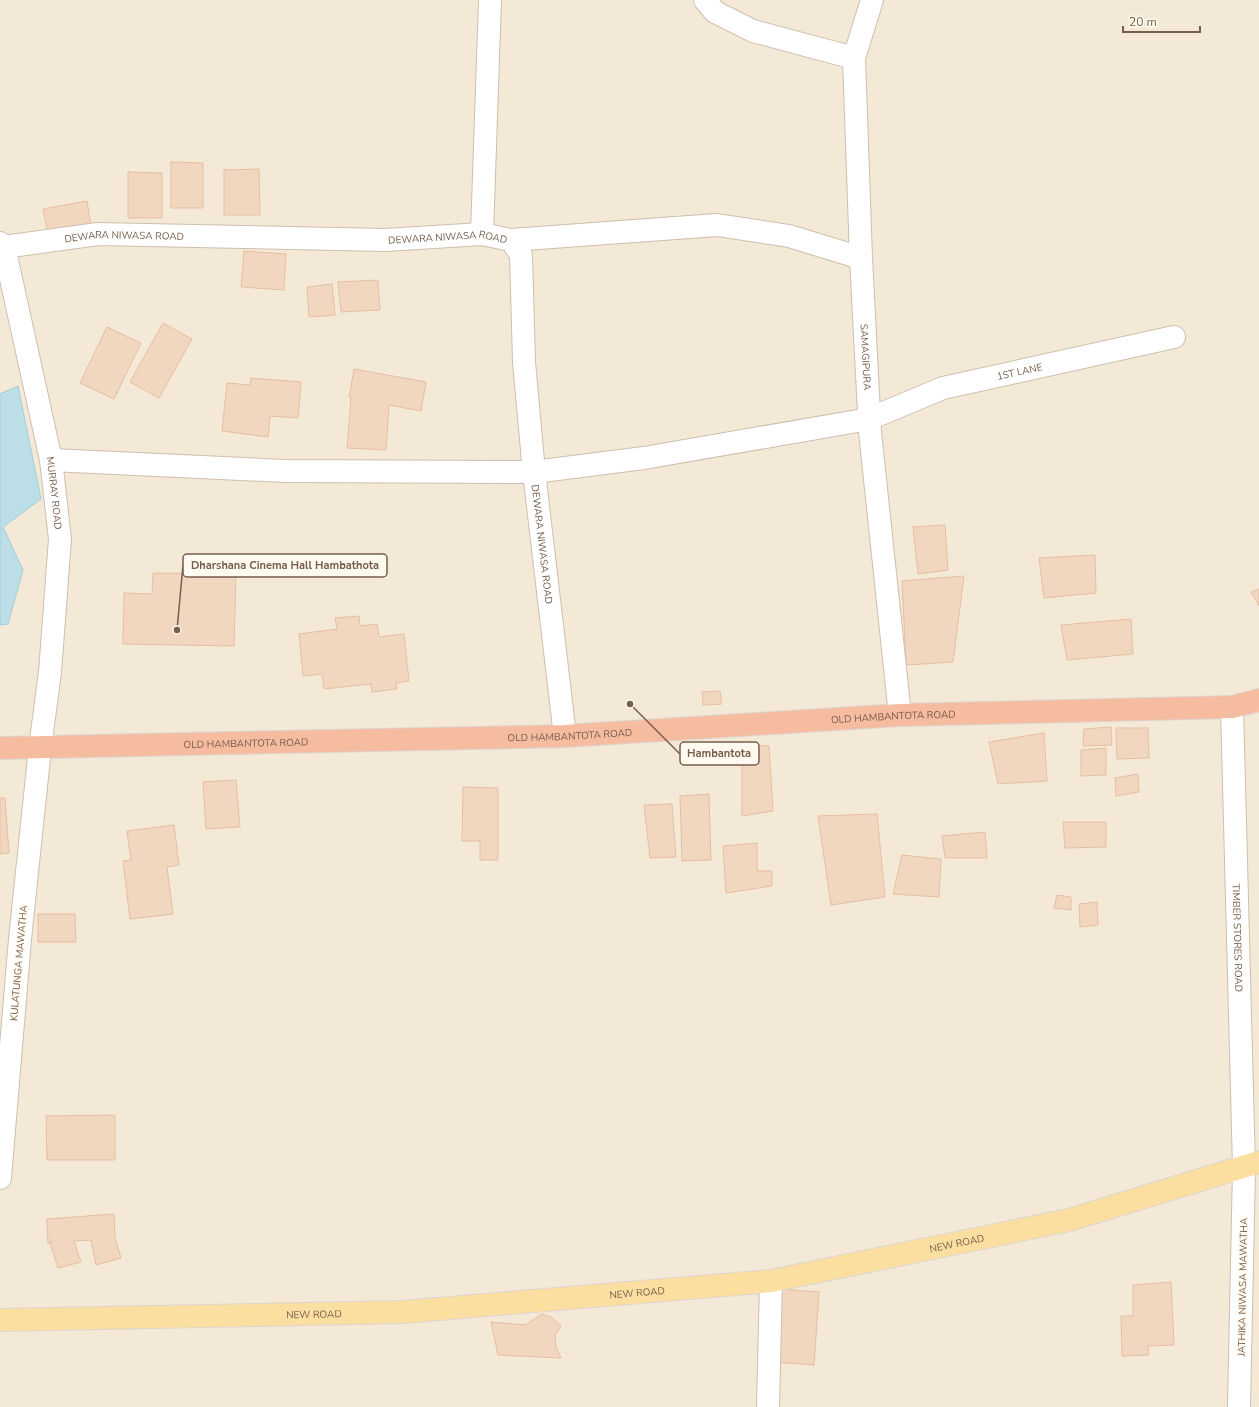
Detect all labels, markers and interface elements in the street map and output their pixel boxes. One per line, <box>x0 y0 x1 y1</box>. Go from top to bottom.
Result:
scale bar <box>1123 8 1200 34</box>
text: 20 m <box>1129 14 1157 30</box>
street label: DEWARA NIWASA ROAD <box>64 228 184 247</box>
street label: DEWARA NIWASA ROAD <box>388 228 509 248</box>
street label: SAMAGIPURA <box>856 324 874 391</box>
street label: 1ST LANE <box>995 360 1044 384</box>
street label: MURRAY ROAD <box>43 456 65 530</box>
street label: DEWARA NIWASA ROAD <box>528 484 555 605</box>
callout: Dharshana Cinema Hall Hambathota <box>183 554 387 577</box>
text: Dharshana Cinema Hall Hambathota <box>191 558 379 573</box>
street label: OLD HAMBANTOTA ROAD <box>831 708 956 727</box>
street label: OLD HAMBANTOTA ROAD <box>507 726 633 745</box>
street label: OLD HAMBANTOTA ROAD <box>183 735 309 752</box>
callout: Hambantota <box>680 742 759 765</box>
text: Hambantota <box>687 746 751 761</box>
street label: TIMBER STORES ROAD <box>1229 884 1245 992</box>
street label: KULATUNGA MAWATHA <box>7 904 31 1022</box>
street label: JATHIKA NIWASA MAWATHA <box>1235 1217 1251 1357</box>
street label: NEW ROAD <box>928 1232 986 1256</box>
street label: NEW ROAD <box>609 1284 666 1303</box>
street label: NEW ROAD <box>286 1307 342 1322</box>

